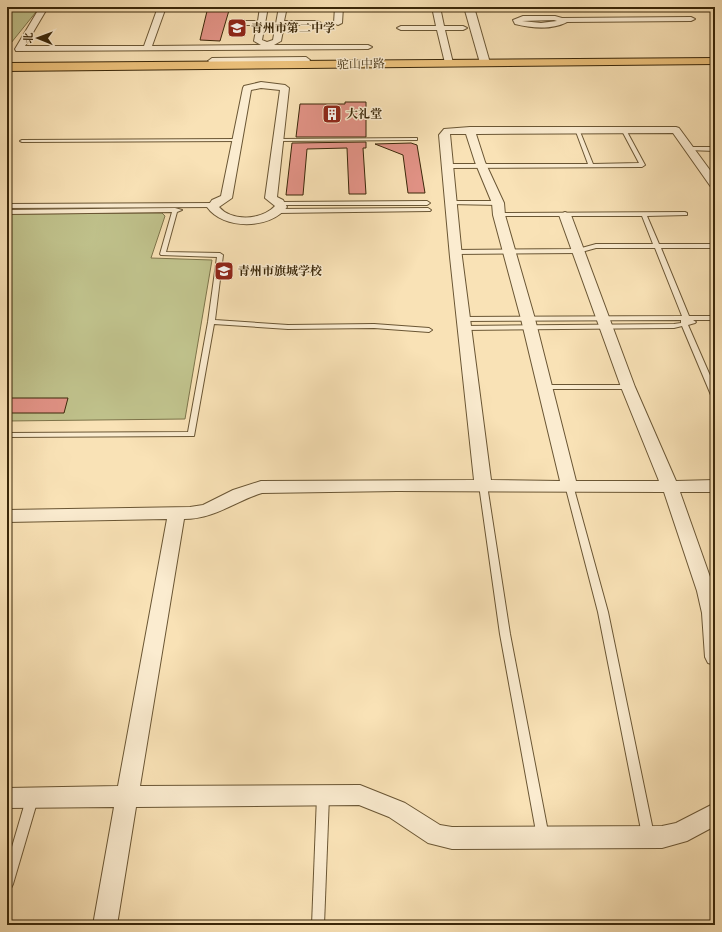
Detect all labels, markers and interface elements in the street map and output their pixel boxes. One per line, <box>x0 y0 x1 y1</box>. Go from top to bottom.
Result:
school or university icon: 青州市第二中学 <box>226 17 248 39</box>
north arrow <box>18 18 58 58</box>
place label: 青州市第二中学 <box>251 20 335 38</box>
text: 北 <box>21 32 37 43</box>
street label: 驼山中路 <box>337 56 385 74</box>
building icon: 大礼堂 <box>321 103 343 125</box>
place label: 大礼堂 <box>346 106 382 124</box>
school or university icon: 青州市旗城学校 <box>213 260 235 282</box>
place label: 青州市旗城学校 <box>238 263 322 281</box>

